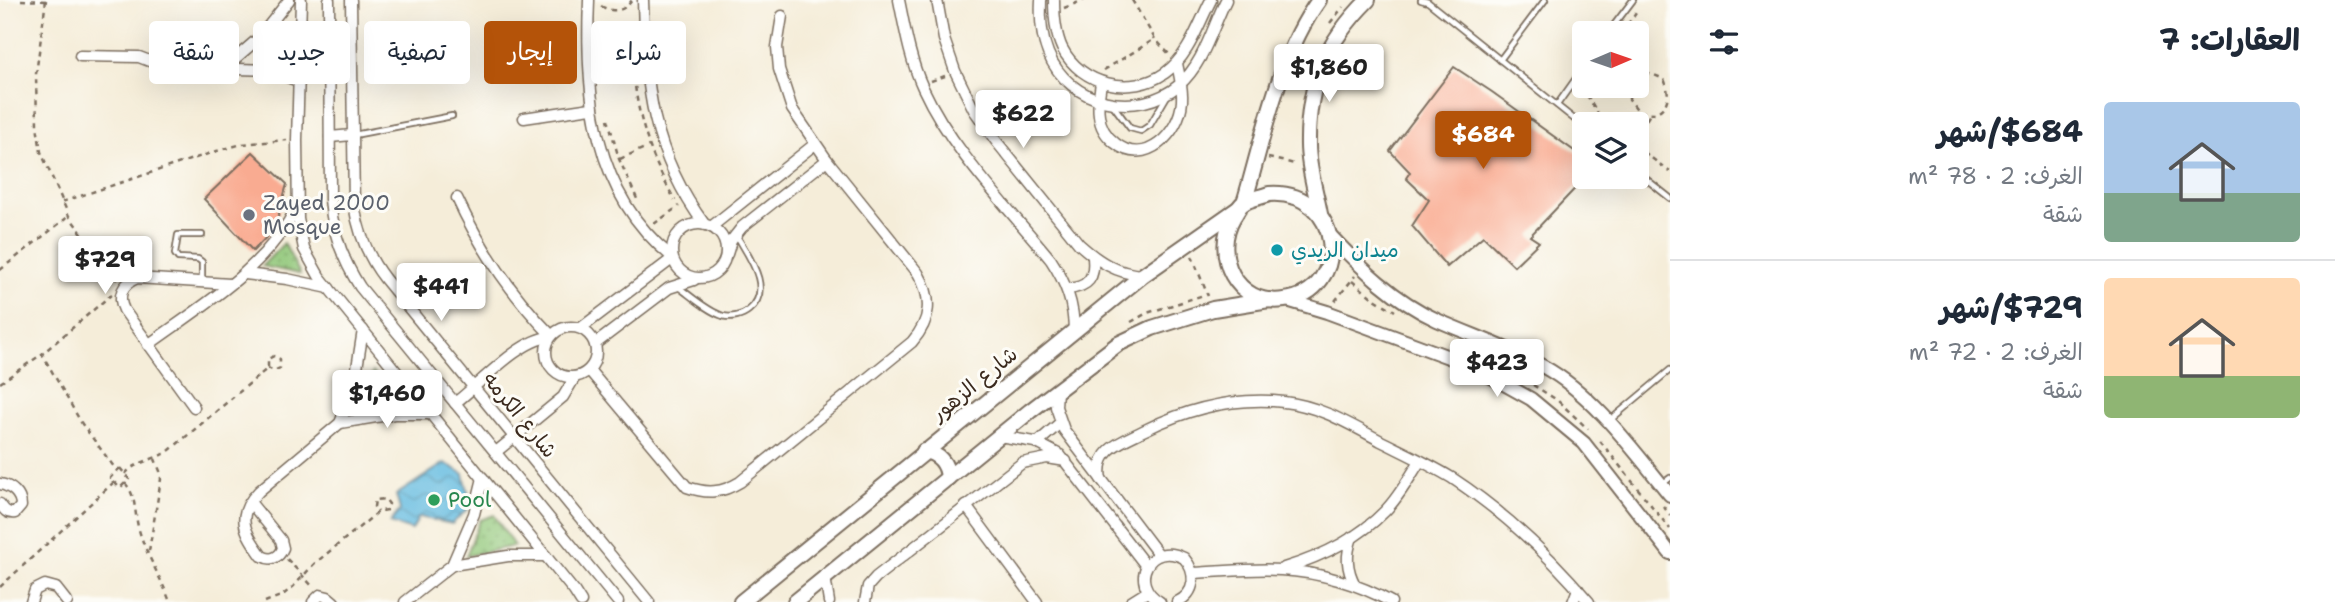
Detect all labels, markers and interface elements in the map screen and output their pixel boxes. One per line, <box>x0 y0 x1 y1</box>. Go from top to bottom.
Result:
text: العقارات: 7 <box>2159 19 2300 60</box>
chip: شقة <box>149 21 239 84</box>
chip: جديد <box>253 21 350 84</box>
chip: تصفية <box>364 21 470 84</box>
chip: إيجار <box>484 21 577 84</box>
chip: شراء <box>591 21 686 84</box>
north arrow <box>1572 21 1648 98</box>
map controls <box>1572 21 1649 189</box>
icon: filters <box>1705 23 1743 61</box>
pin: $1,860 <box>1272 44 1386 104</box>
text: $1,860 <box>1290 52 1368 82</box>
pin: $622 <box>982 90 1064 150</box>
text: $622 <box>991 98 1055 128</box>
pin: $684 <box>1442 111 1524 171</box>
text: $684/شهر <box>1937 111 2083 152</box>
button: layers <box>1572 112 1649 189</box>
text: $684 <box>1451 119 1515 149</box>
icon: home <box>2160 130 2244 214</box>
text: الغرف: 2 · 78 m² <box>1908 161 2083 191</box>
place label: Zayed 2000 Mosque <box>263 189 390 241</box>
text: شقة <box>2043 199 2083 229</box>
marker: Zayed 2000 Mosque <box>241 207 257 223</box>
pin: $729 <box>64 236 146 296</box>
place label: ميدان الريدي <box>1291 236 1399 265</box>
marker: ميدان الريدي <box>1269 242 1285 258</box>
text: $729 <box>74 244 136 274</box>
pin: $441 <box>400 264 482 323</box>
text: $441 <box>413 271 469 301</box>
text: $729/شهر <box>1940 287 2083 328</box>
icon: home <box>2160 306 2244 390</box>
text: الغرف: 2 · 72 m² <box>1909 337 2083 367</box>
street label: شارع الزهور <box>924 340 1024 429</box>
pin: $423 <box>1456 340 1538 399</box>
text: $423 <box>1466 347 1528 377</box>
street label: شارع الكرمه <box>476 366 563 465</box>
pin: $1,460 <box>330 370 444 430</box>
text: شقة <box>2043 375 2083 405</box>
text: $1,460 <box>348 378 426 408</box>
place label: Pool <box>448 486 492 514</box>
marker: Pool <box>426 492 442 508</box>

